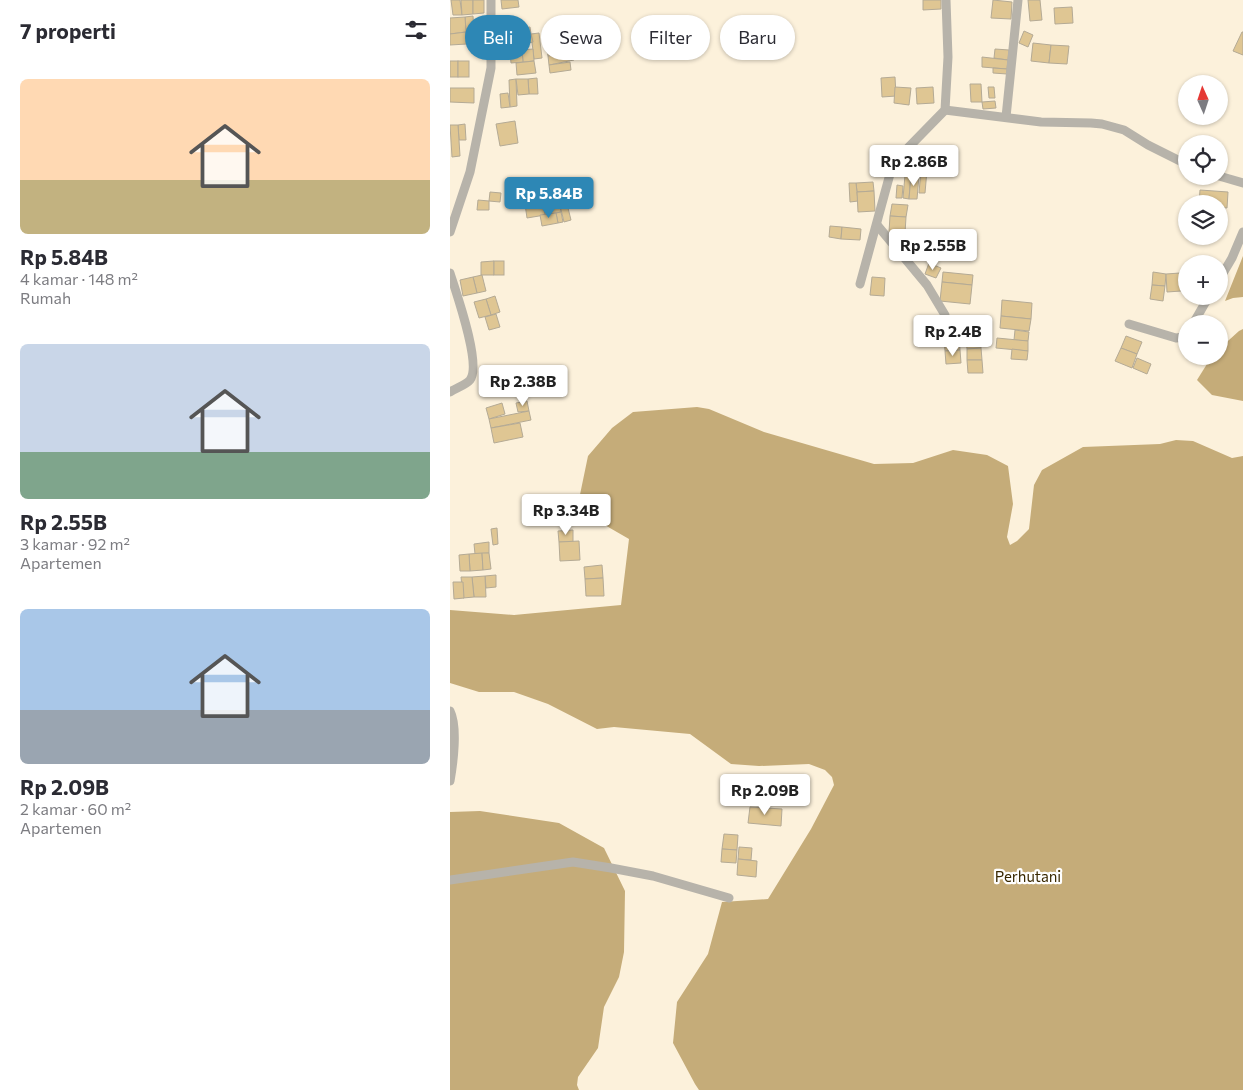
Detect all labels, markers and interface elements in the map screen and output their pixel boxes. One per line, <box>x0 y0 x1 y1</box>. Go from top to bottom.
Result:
chip: Beli <box>465 15 531 60</box>
chip: Sewa <box>541 15 621 60</box>
chip: Filter <box>631 15 710 60</box>
chip: Baru <box>720 15 795 60</box>
icon: filters <box>402 16 430 44</box>
text: 7 properti <box>20 18 116 43</box>
north arrow <box>1178 75 1228 125</box>
map controls <box>1178 75 1228 365</box>
icon: home <box>180 111 270 201</box>
button: locate <box>1178 135 1228 185</box>
pin: Rp 2.86B <box>862 144 966 187</box>
text: Rp 2.86B <box>880 151 948 170</box>
pin: Rp 5.84B <box>497 176 601 219</box>
text: Rp 5.84B <box>515 183 583 202</box>
button: layers <box>1178 195 1228 245</box>
pin: Rp 2.55B <box>881 228 985 271</box>
text: Rp 2.55B <box>900 235 966 254</box>
text: Rp 5.84B <box>20 244 108 269</box>
button: + <box>1178 255 1228 305</box>
text: 4 kamar · 148 m² <box>20 269 138 288</box>
text: Rumah <box>20 288 71 307</box>
pin: Rp 2.4B <box>907 314 999 357</box>
button: − <box>1178 315 1228 365</box>
text: Rp 2.4B <box>924 321 982 340</box>
pin: Rp 2.38B <box>471 364 575 407</box>
text: Rp 2.38B <box>490 371 556 390</box>
icon: home <box>180 376 270 466</box>
pin: Rp 3.34B <box>514 494 618 536</box>
text: Rp 3.34B <box>533 500 599 519</box>
text: Rp 2.55B <box>20 509 107 534</box>
text: 3 kamar · 92 m² <box>20 534 130 553</box>
text: Apartemen <box>20 553 102 572</box>
icon: home <box>180 641 270 731</box>
text: Rp 2.09B <box>20 774 109 799</box>
pin: Rp 2.09B <box>713 774 817 816</box>
text: Rp 2.09B <box>731 780 799 799</box>
text: 2 kamar · 60 m² <box>20 799 131 818</box>
text: Apartemen <box>20 818 102 837</box>
park label: Perhutani <box>995 867 1061 885</box>

